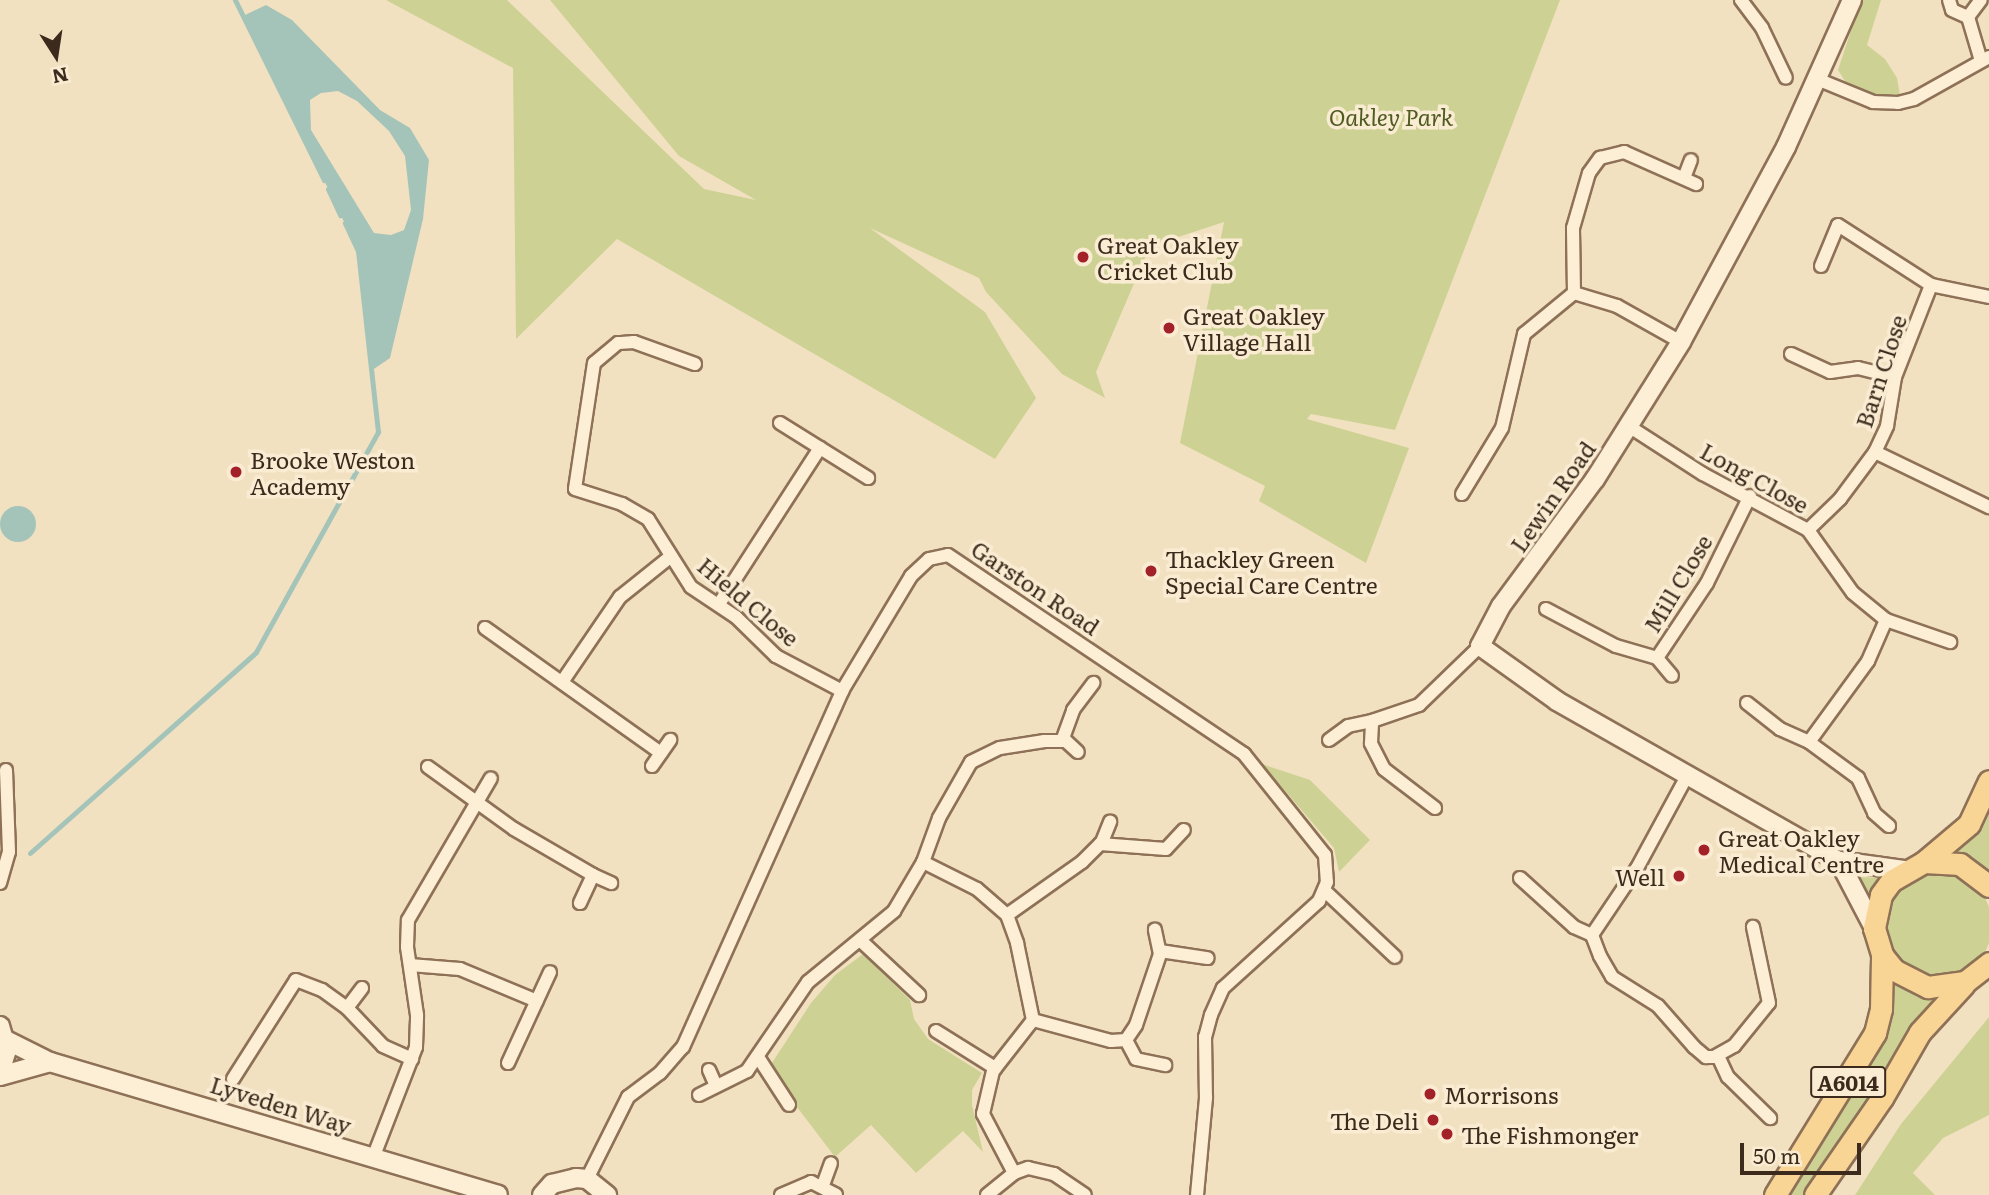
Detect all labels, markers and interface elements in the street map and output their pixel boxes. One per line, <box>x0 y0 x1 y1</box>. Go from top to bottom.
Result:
north arrow <box>21 21 91 91</box>
text: N <box>50 61 71 92</box>
park label: Oakley Park <box>1329 102 1453 130</box>
place label: Great Oakley Cricket Club <box>1097 230 1239 284</box>
marker: Great Oakley Cricket Club <box>1075 249 1091 265</box>
place label: Great Oakley Village Hall <box>1183 301 1325 355</box>
street label: Barn Close <box>1849 311 1911 431</box>
marker: Great Oakley Village Hall <box>1161 320 1177 336</box>
street label: Lewin Road <box>1504 435 1600 557</box>
street label: Long Close <box>1696 436 1814 518</box>
place label: Brooke Weston Academy <box>250 445 415 499</box>
marker: Brooke Weston Academy <box>228 464 244 480</box>
street label: Mill Close <box>1637 529 1717 637</box>
street label: Garston Road <box>967 534 1105 640</box>
place label: Thackley Green Special Care Centre <box>1165 544 1378 598</box>
street label: Hield Close <box>693 551 805 651</box>
marker: Thackley Green Special Care Centre <box>1143 563 1159 579</box>
place label: Great Oakley Medical Centre <box>1718 823 1884 877</box>
marker: Great Oakley Medical Centre <box>1696 842 1712 858</box>
place label: Well <box>1615 862 1665 890</box>
marker: Well <box>1671 868 1687 884</box>
road number: A6014 <box>1810 1064 1886 1100</box>
street label: Lyveden Way <box>207 1069 355 1139</box>
place label: Morrisons <box>1444 1080 1558 1108</box>
marker: Morrisons <box>1422 1086 1438 1102</box>
place label: The Deli <box>1330 1106 1419 1134</box>
marker: The Deli <box>1425 1112 1441 1128</box>
place label: The Fishmonger <box>1461 1120 1638 1148</box>
marker: The Fishmonger <box>1439 1126 1455 1142</box>
scale bar <box>1744 1128 1865 1172</box>
text: 50 m <box>1753 1139 1800 1170</box>

